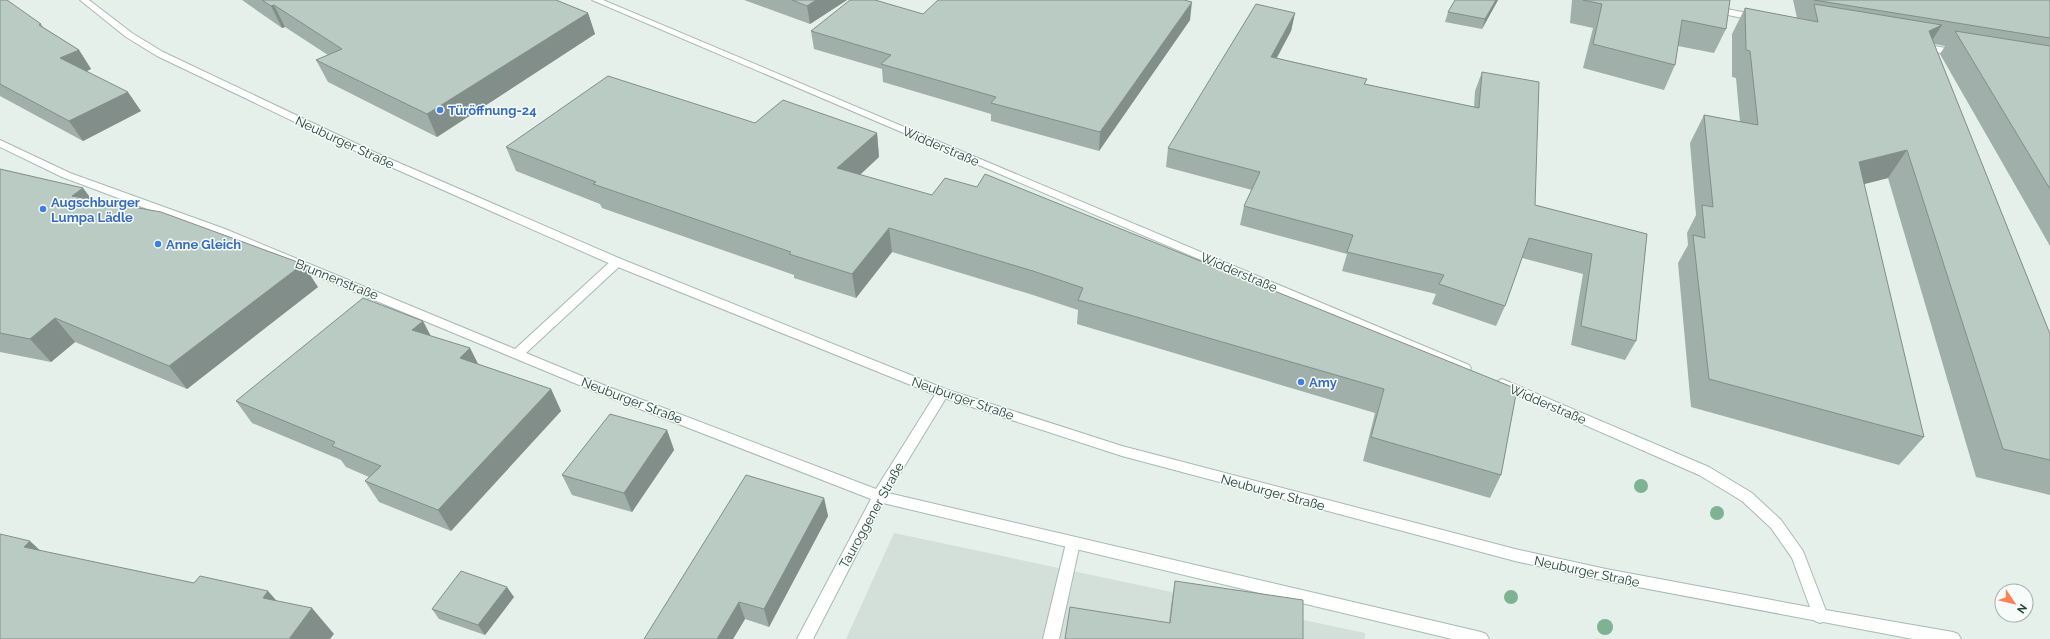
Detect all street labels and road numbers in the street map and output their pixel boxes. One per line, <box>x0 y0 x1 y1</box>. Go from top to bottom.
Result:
street label: Neuburger Straße <box>293 113 397 172</box>
street label: Widderstraße <box>900 124 982 169</box>
street label: Widderstraße <box>1198 250 1280 295</box>
street label: Brunnenstraße <box>293 256 381 303</box>
street label: Neuburger Straße <box>579 374 685 427</box>
street label: Neuburger Straße <box>910 374 1016 423</box>
street label: Widderstraße <box>1507 382 1589 427</box>
street label: Tauroggener Straße <box>836 459 907 571</box>
street label: Neuburger Straße <box>1219 471 1327 514</box>
street label: Neuburger Straße <box>1533 553 1641 590</box>

